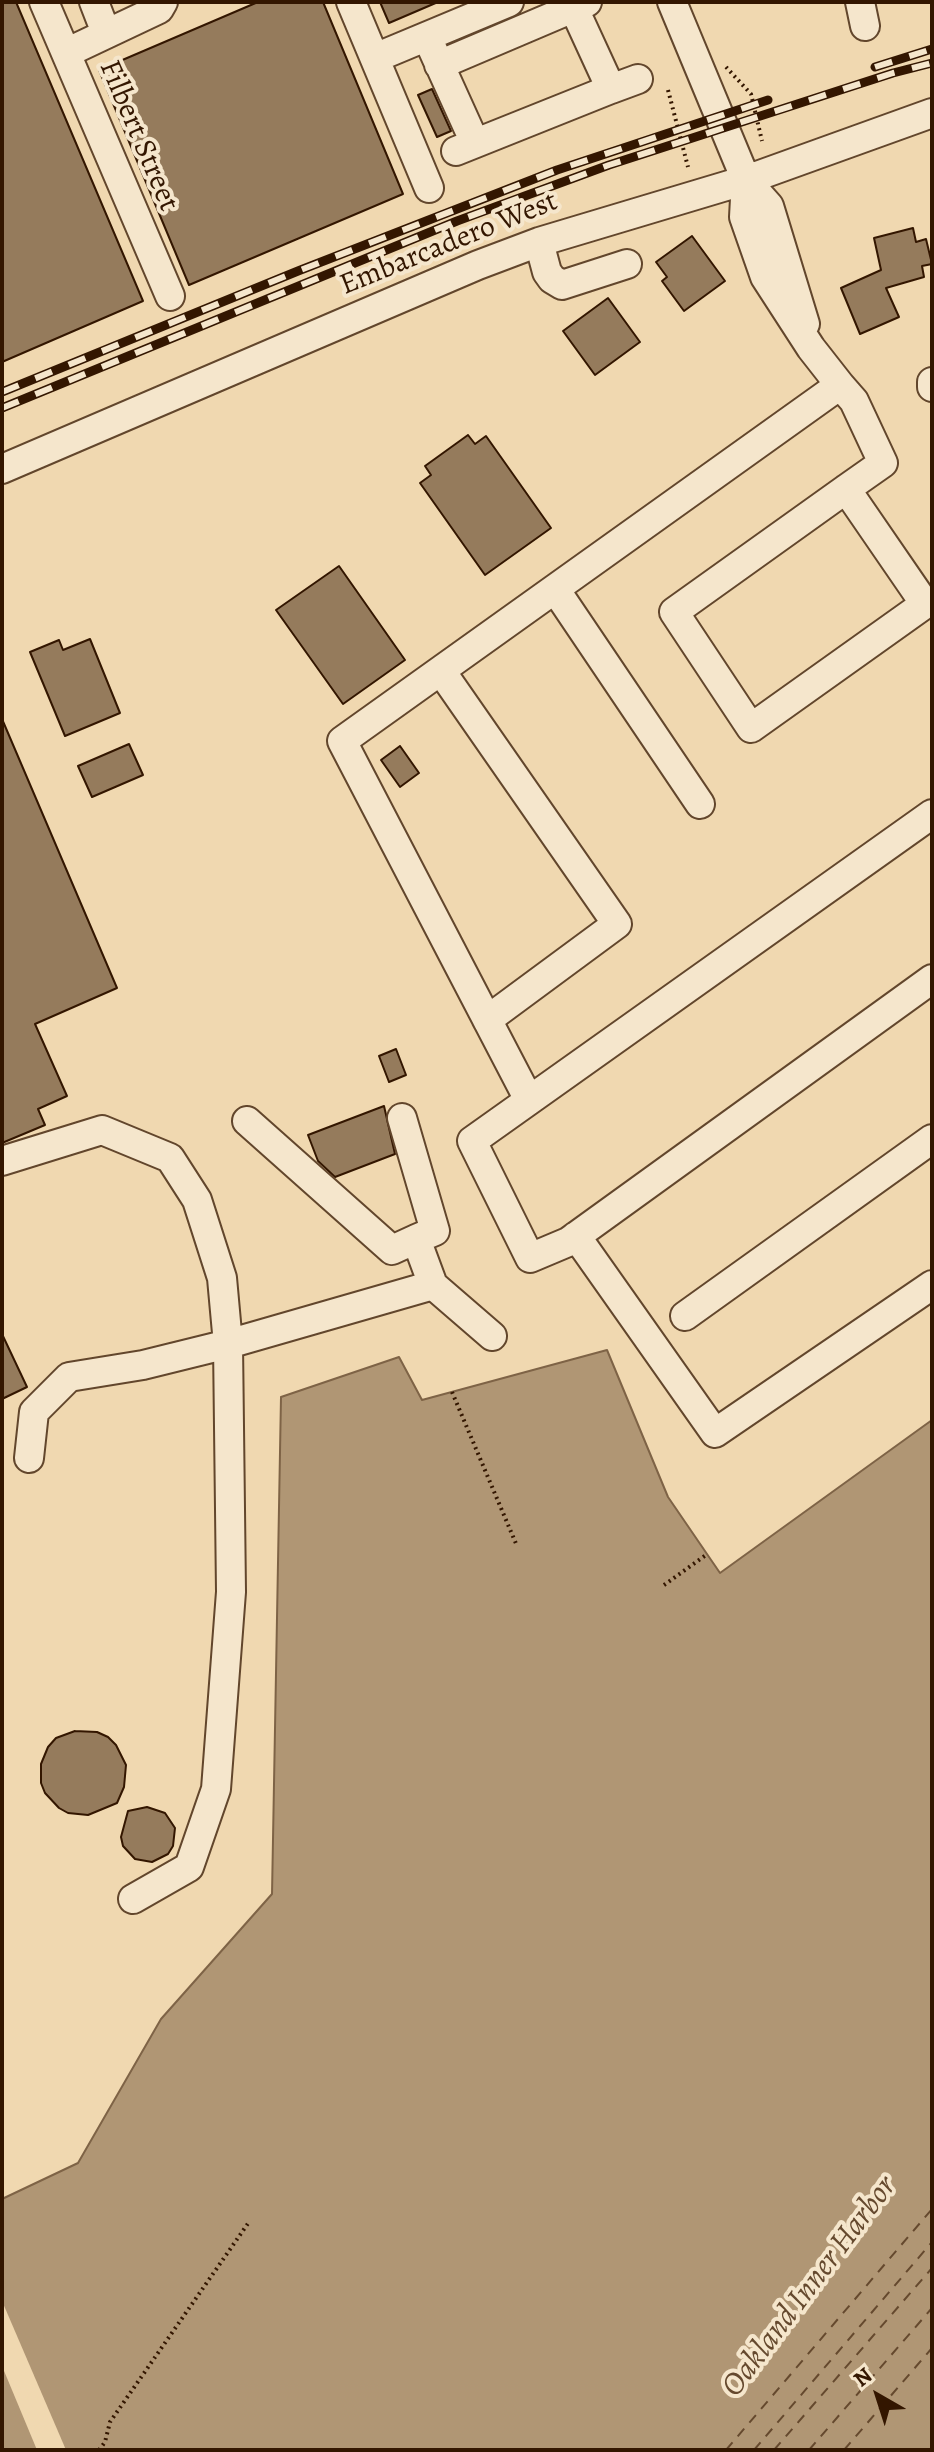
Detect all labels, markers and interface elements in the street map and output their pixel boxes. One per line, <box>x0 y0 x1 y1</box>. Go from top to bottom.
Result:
street label: Filbert Street <box>90 55 186 217</box>
street label: Embarcadero West <box>335 184 563 304</box>
water label: Oakland Inner Harbor <box>714 2169 906 2405</box>
north arrow <box>838 2356 918 2436</box>
text: N <box>847 2361 879 2394</box>

